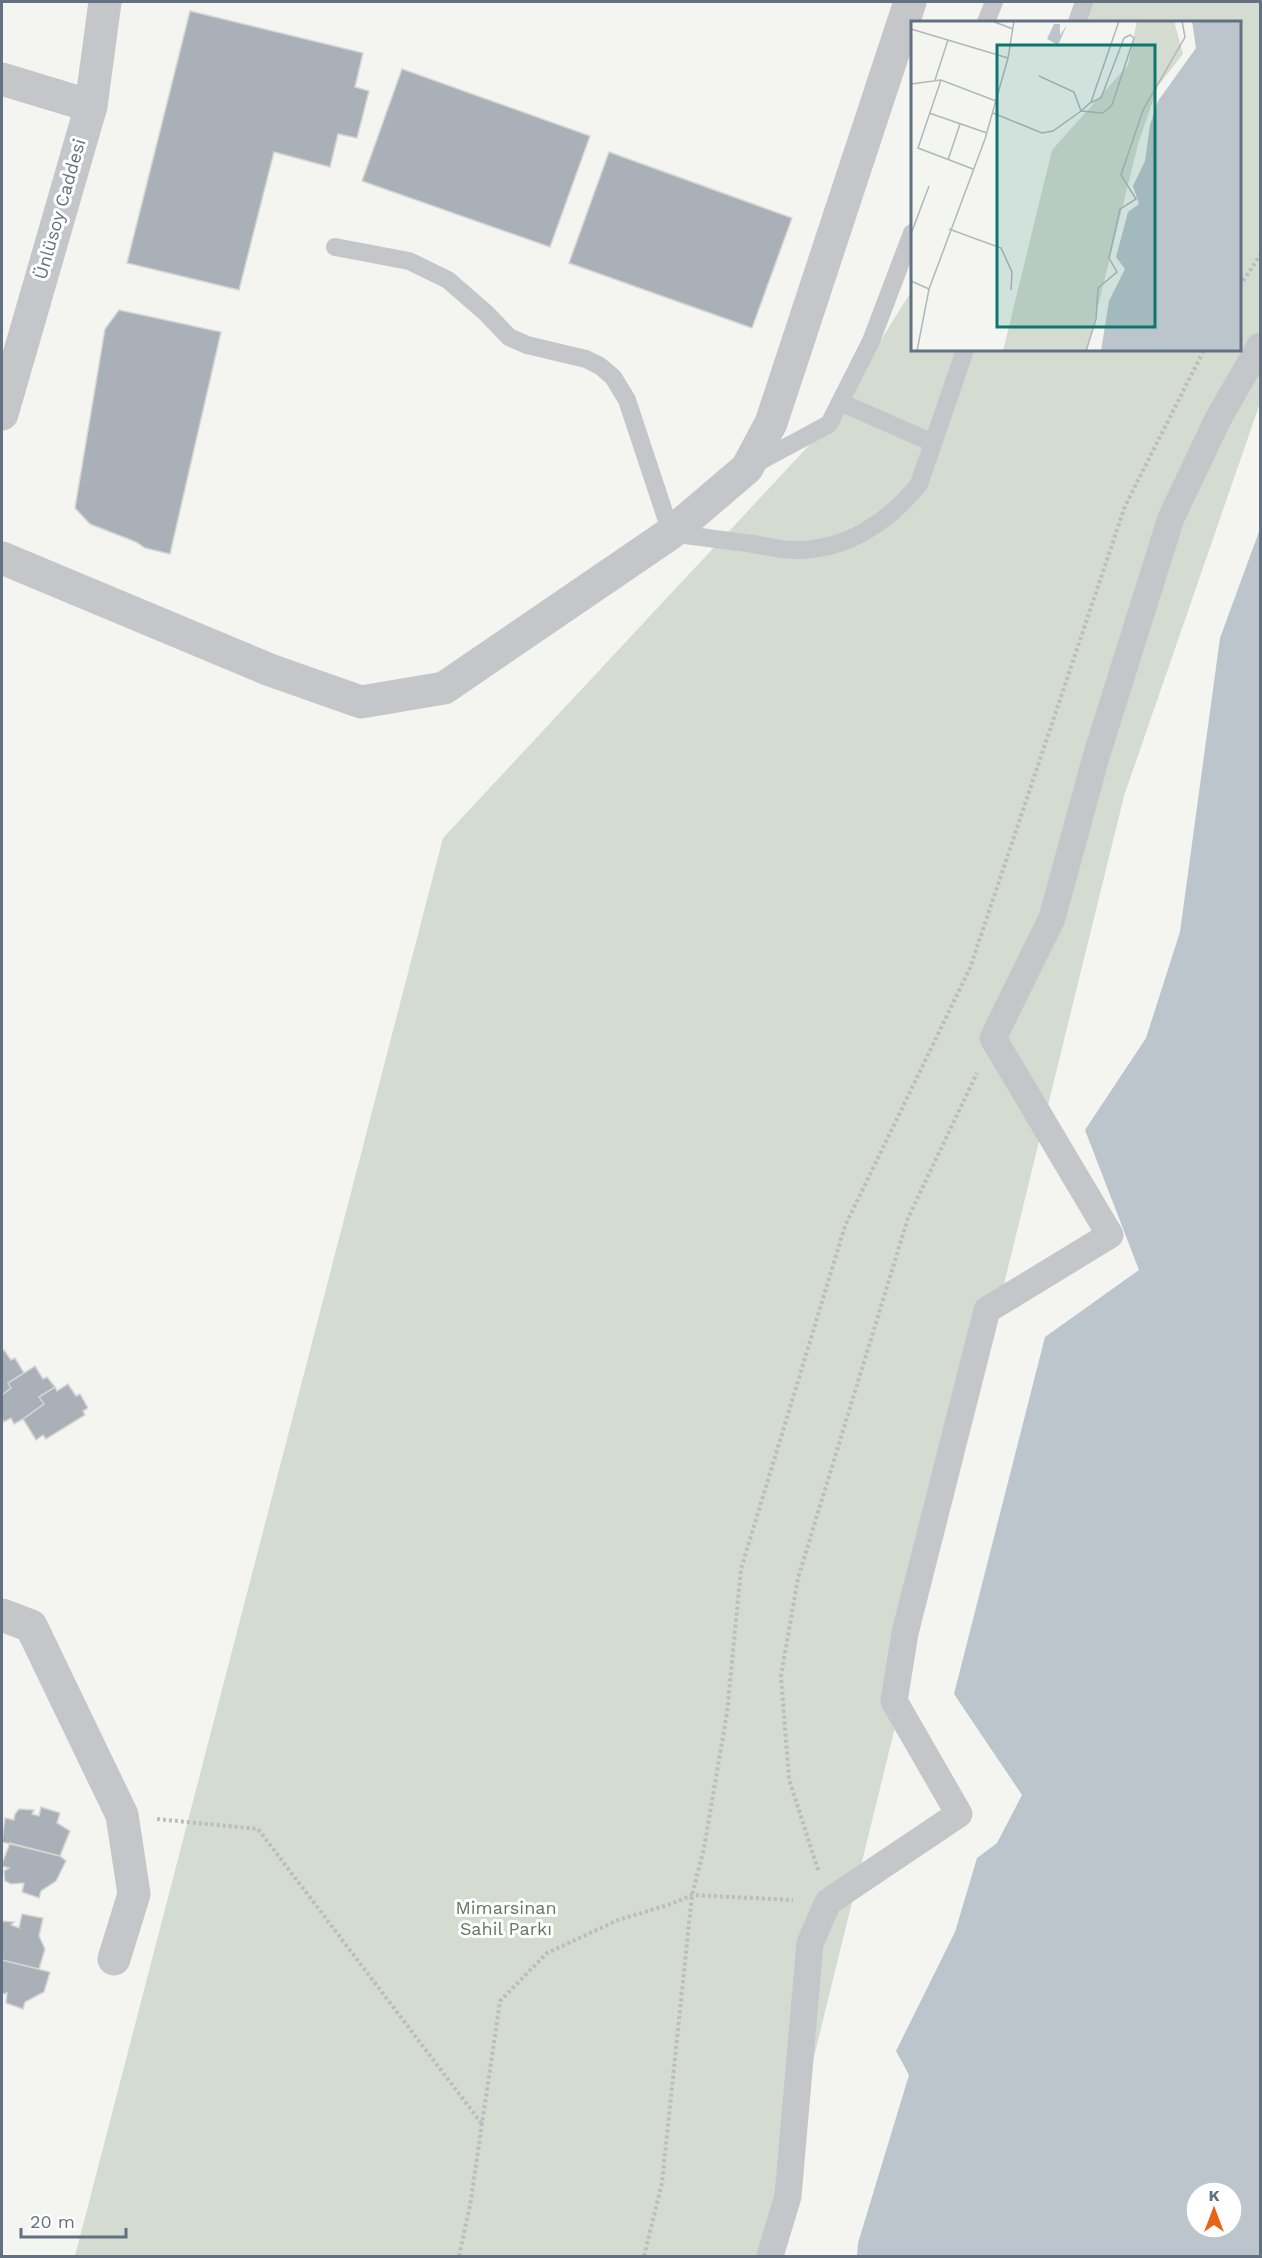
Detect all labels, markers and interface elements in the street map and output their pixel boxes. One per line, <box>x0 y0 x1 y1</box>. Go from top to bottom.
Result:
inset map <box>911 21 1241 351</box>
street label: Ünlüsoy Caddesi <box>29 136 90 282</box>
park label: Mimarsinan Sahil Parkı <box>455 1897 557 1939</box>
north arrow <box>1184 2180 1244 2240</box>
text: K <box>1208 2186 1220 2205</box>
scale bar <box>21 2201 126 2239</box>
text: 20 m <box>30 2211 75 2232</box>

